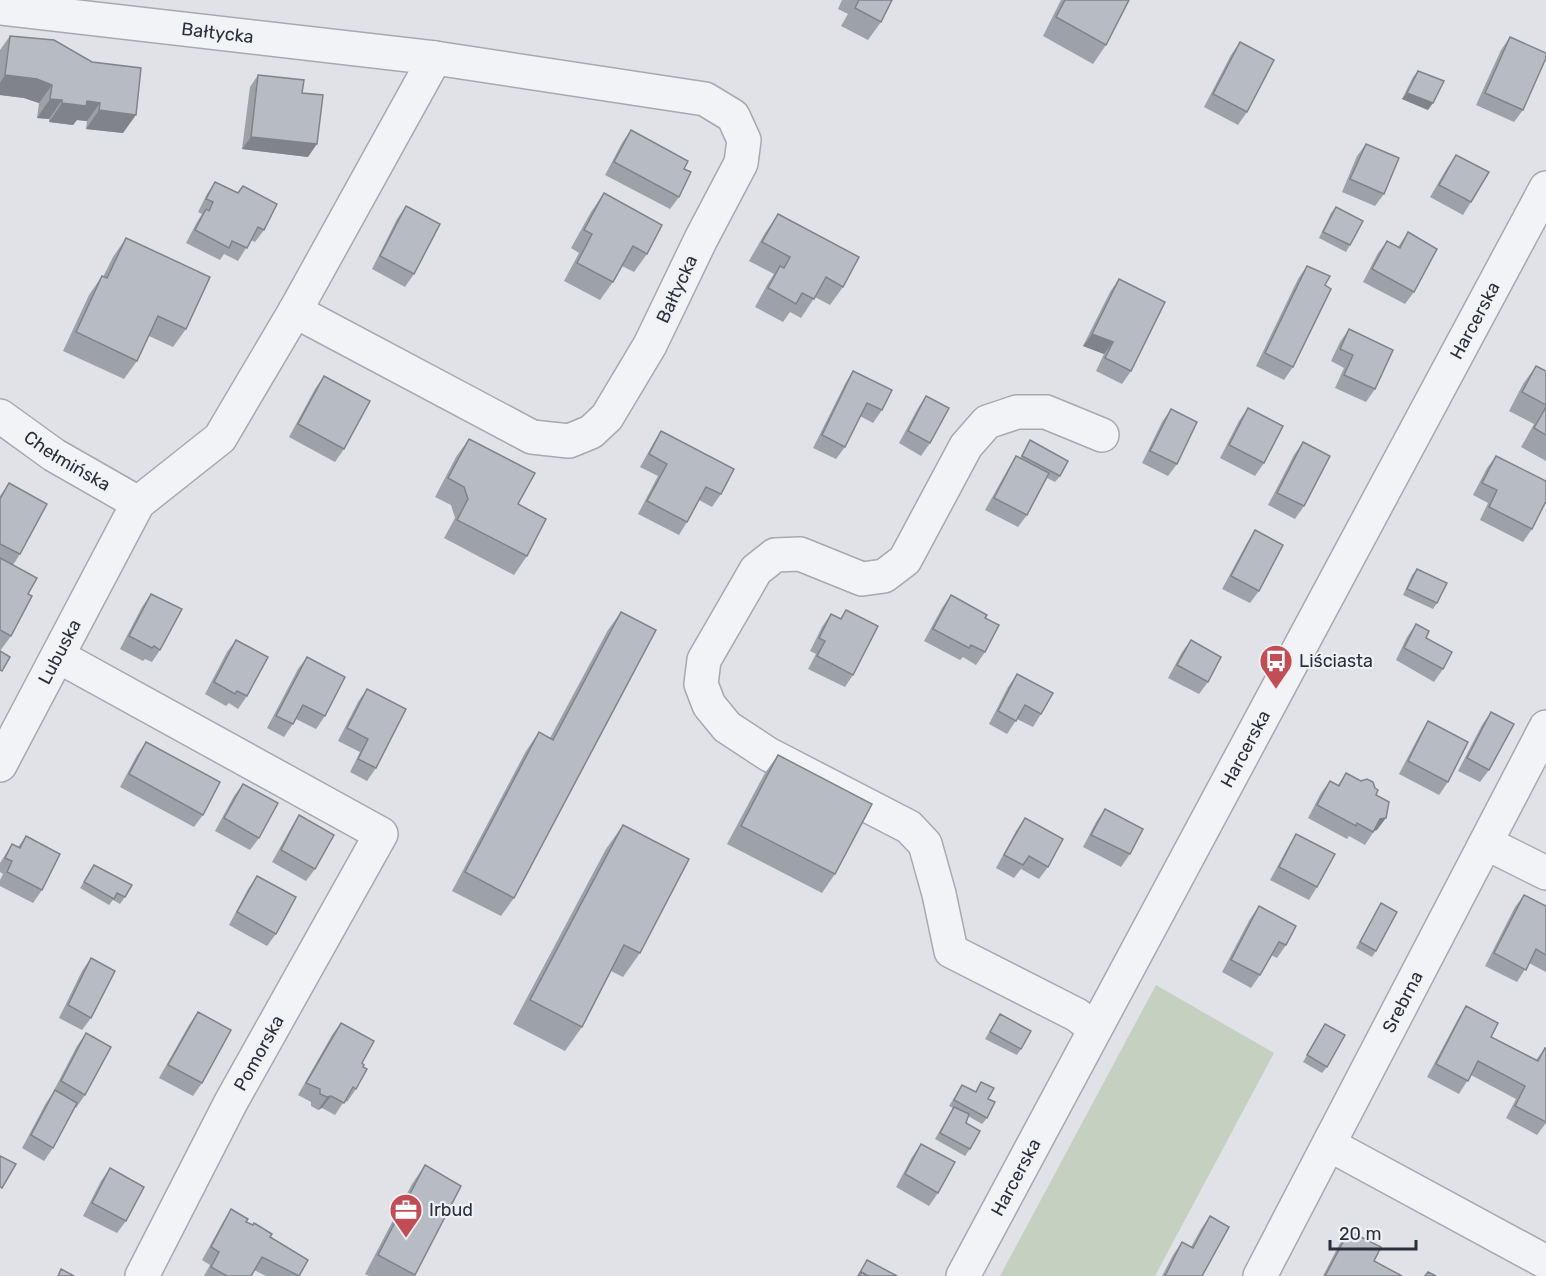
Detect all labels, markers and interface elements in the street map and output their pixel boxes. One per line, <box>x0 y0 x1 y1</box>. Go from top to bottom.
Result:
street label: Bałtycka <box>180 18 255 48</box>
street label: Bałtycka <box>652 251 702 327</box>
street label: Harcerska <box>1445 278 1505 363</box>
street label: Chełmińska <box>20 426 114 496</box>
street label: Lubuska <box>33 615 86 688</box>
bus stop icon: Liściasta <box>1258 643 1294 690</box>
place label: Liściasta <box>1299 650 1373 672</box>
street label: Harcerska <box>1216 706 1275 791</box>
street label: Srebrna <box>1378 967 1428 1036</box>
street label: Pomorska <box>229 1011 289 1095</box>
street label: Harcerska <box>986 1135 1046 1220</box>
office icon: Irbud <box>388 1192 424 1239</box>
place label: Irbud <box>429 1199 473 1221</box>
scale bar <box>1330 1213 1416 1251</box>
text: 20 m <box>1339 1223 1381 1245</box>

